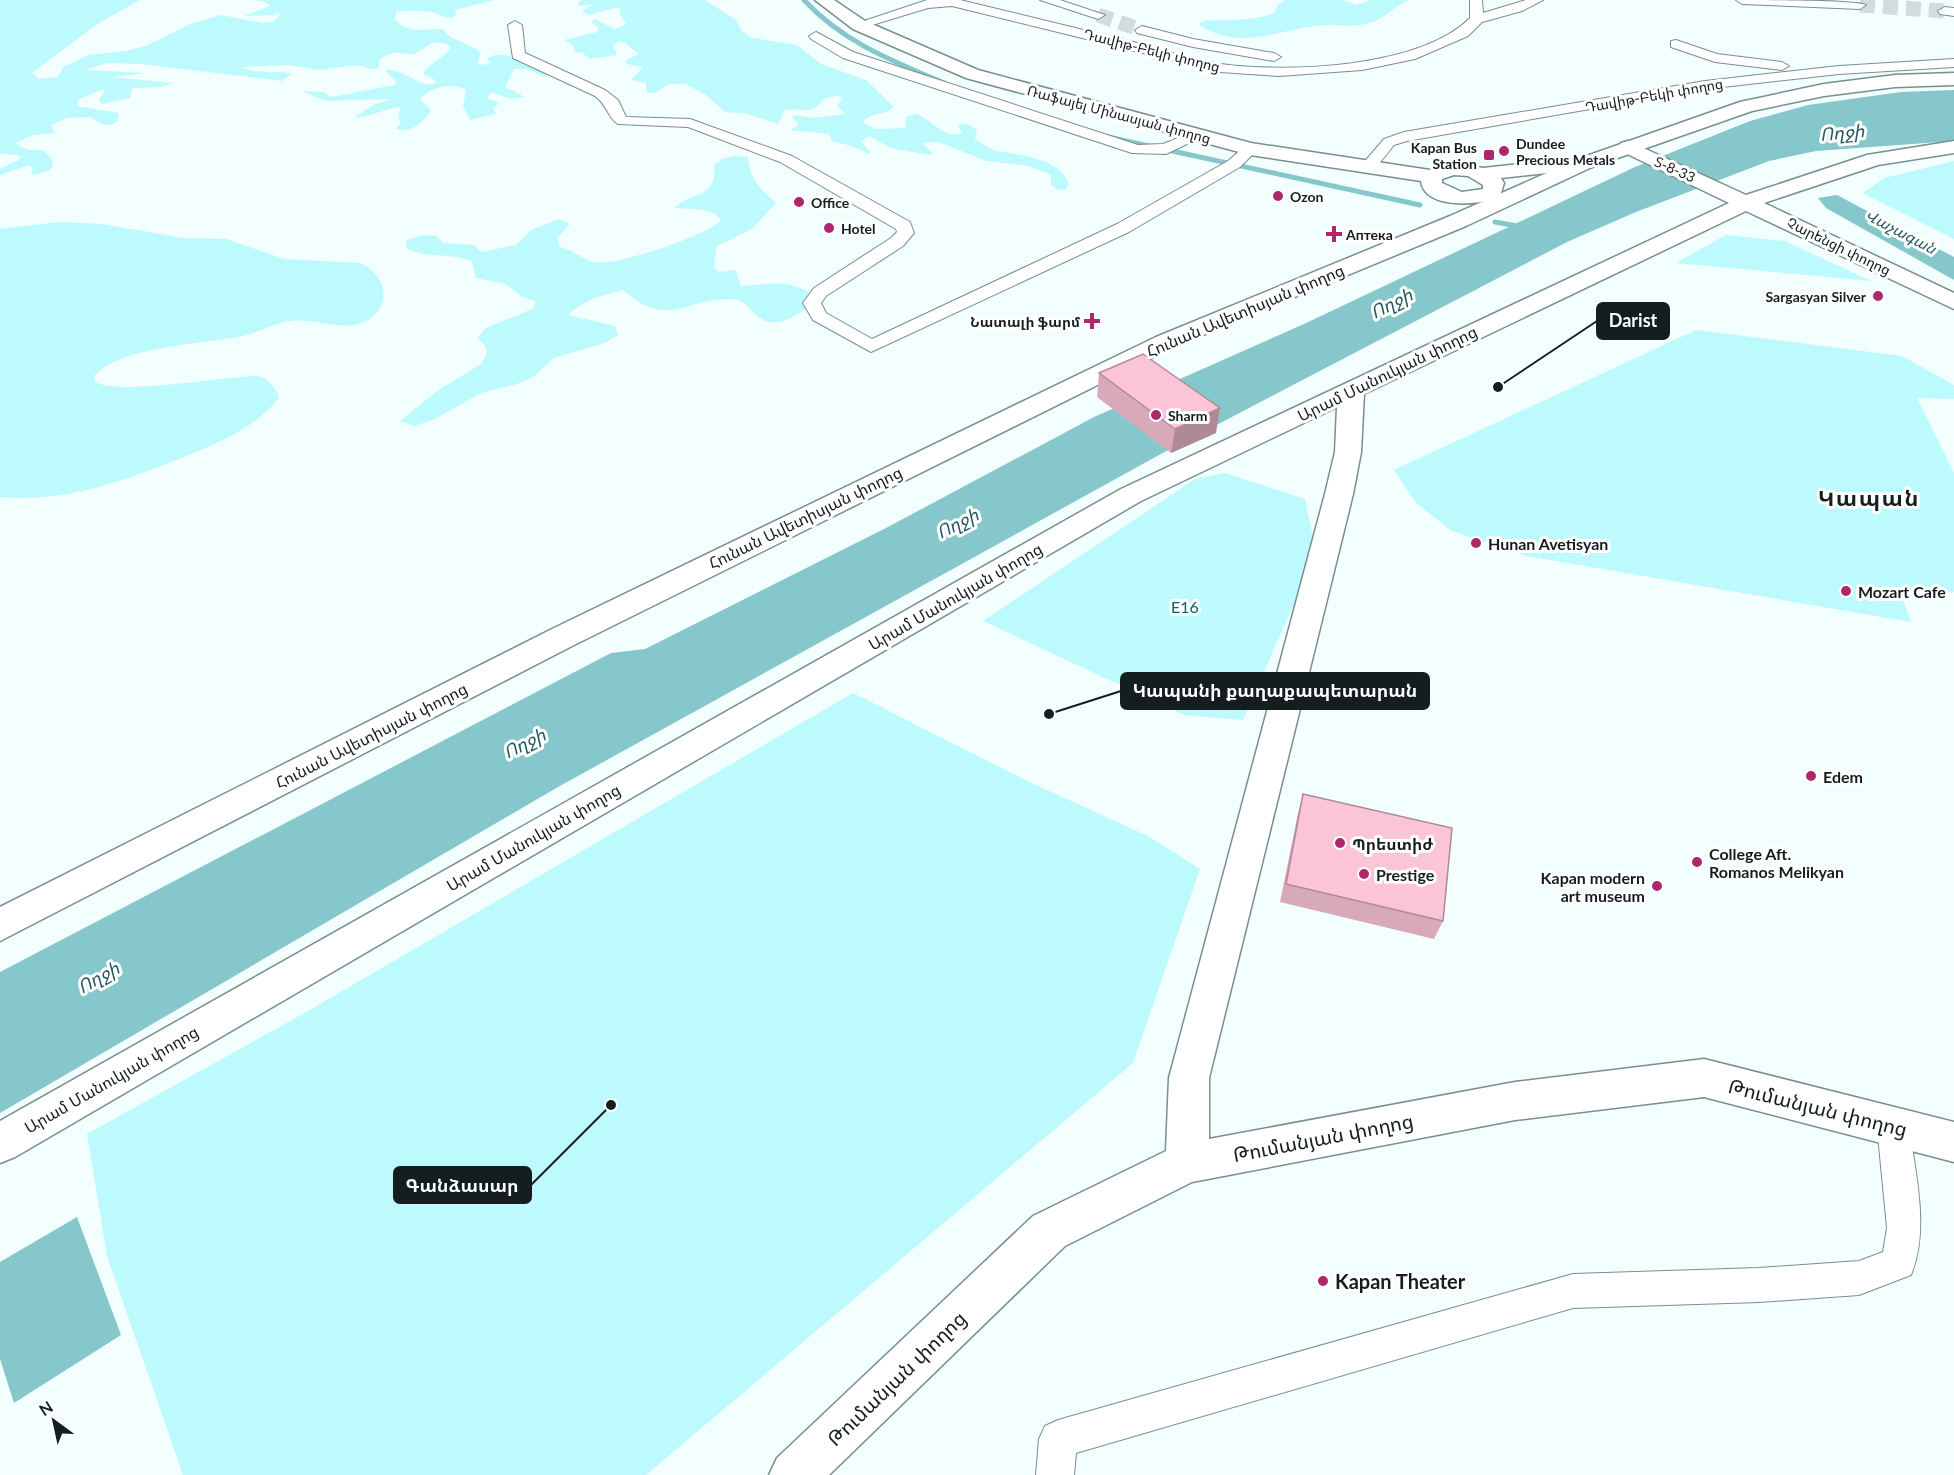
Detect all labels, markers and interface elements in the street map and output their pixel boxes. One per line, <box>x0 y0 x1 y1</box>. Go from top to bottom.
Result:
street label: Դավիթ-Բեկի փողոց <box>1082 25 1222 75</box>
street label: Դավիթ-Բեկի փողոց <box>1584 74 1724 116</box>
street label: Ռաֆայել Մինասյան փողոց <box>1025 81 1213 147</box>
water label: Ողջի <box>1819 119 1865 146</box>
place label: Dundee Precious Metals <box>1516 135 1615 168</box>
place label: Kapan Bus Station <box>1411 139 1477 172</box>
marker: Dundee Precious Metals <box>1497 144 1511 158</box>
marker: Kapan Bus Station <box>1482 148 1496 162</box>
street label: Տ-8-33 <box>1652 153 1698 185</box>
place label: Ozon <box>1290 188 1324 205</box>
marker: Ozon <box>1271 189 1285 203</box>
place label: Office <box>811 194 850 211</box>
marker: Office <box>792 195 806 209</box>
water label: Վաչագան <box>1862 205 1940 258</box>
street label: Չարենցի փողոց <box>1784 214 1894 278</box>
place label: Hotel <box>841 220 876 237</box>
marker: Hotel <box>822 221 836 235</box>
place label: Аптека <box>1345 226 1393 243</box>
marker: Аптека <box>1327 227 1341 241</box>
street label: Հունան Ավետիսյան փողոց <box>1143 260 1347 361</box>
water label: Ողջի <box>1366 283 1416 324</box>
place label: Sargasyan Silver <box>1765 288 1867 305</box>
marker: Sargasyan Silver <box>1871 289 1885 303</box>
callout: Darist <box>1597 303 1669 339</box>
text: Darist <box>1609 309 1658 331</box>
place label: Նատալի ֆարմ <box>970 313 1081 330</box>
marker: Նատալի ֆարմ <box>1085 314 1099 328</box>
street label: Արամ Մանուկյան փողոց <box>1294 321 1480 426</box>
place label: Sharm <box>1168 407 1208 424</box>
marker: Sharm <box>1149 408 1163 422</box>
street label: Հունան Ավետիսյան փողոց <box>705 462 905 573</box>
district label: Կապան <box>1818 484 1920 511</box>
water label: Ողջի <box>932 503 982 544</box>
place label: Hunan Avetisyan <box>1488 534 1608 553</box>
marker: Hunan Avetisyan <box>1469 536 1483 550</box>
street label: Արամ Մանուկյան փողոց <box>865 538 1046 654</box>
place label: Mozart Cafe <box>1858 582 1946 601</box>
marker: Mozart Cafe <box>1839 584 1853 598</box>
park label: E16 <box>1171 597 1199 616</box>
callout: Կապանի քաղաքապետարան <box>1121 673 1429 709</box>
street label: Հունան Ավետիսյան փողոց <box>272 678 471 793</box>
text: Կապանի քաղաքապետարան <box>1133 679 1417 701</box>
water label: Ողջի <box>499 723 549 764</box>
place label: Edem <box>1823 767 1863 786</box>
marker: Edem <box>1804 769 1818 783</box>
street label: Արամ Մանուկյան փողոց <box>443 779 624 895</box>
place label: Պրեստիժ <box>1352 834 1433 854</box>
marker: Պրեստիժ <box>1333 836 1347 850</box>
place label: College Aft. Romanos Melikyan <box>1709 844 1844 881</box>
marker: College Aft. Romanos Melikyan <box>1690 855 1704 869</box>
place label: Prestige <box>1376 865 1435 884</box>
marker: Prestige <box>1357 867 1371 881</box>
place label: Kapan modern art museum <box>1541 868 1645 905</box>
marker: Kapan modern art museum <box>1650 879 1664 893</box>
water label: Ողջի <box>73 956 123 998</box>
street label: Արամ Մանուկյան փողոց <box>21 1021 202 1137</box>
street label: Թումանյան փողոց <box>1726 1073 1910 1142</box>
street label: Թումանյան փողոց <box>1231 1108 1416 1167</box>
callout: Գանձասար <box>394 1167 531 1203</box>
text: Գանձասար <box>406 1174 519 1196</box>
place label: Kapan Theater <box>1335 1269 1466 1293</box>
marker: Kapan Theater <box>1316 1274 1330 1288</box>
street label: Թումանյան փողոց <box>822 1306 971 1451</box>
north arrow <box>24 1391 84 1451</box>
text: N <box>35 1397 56 1419</box>

